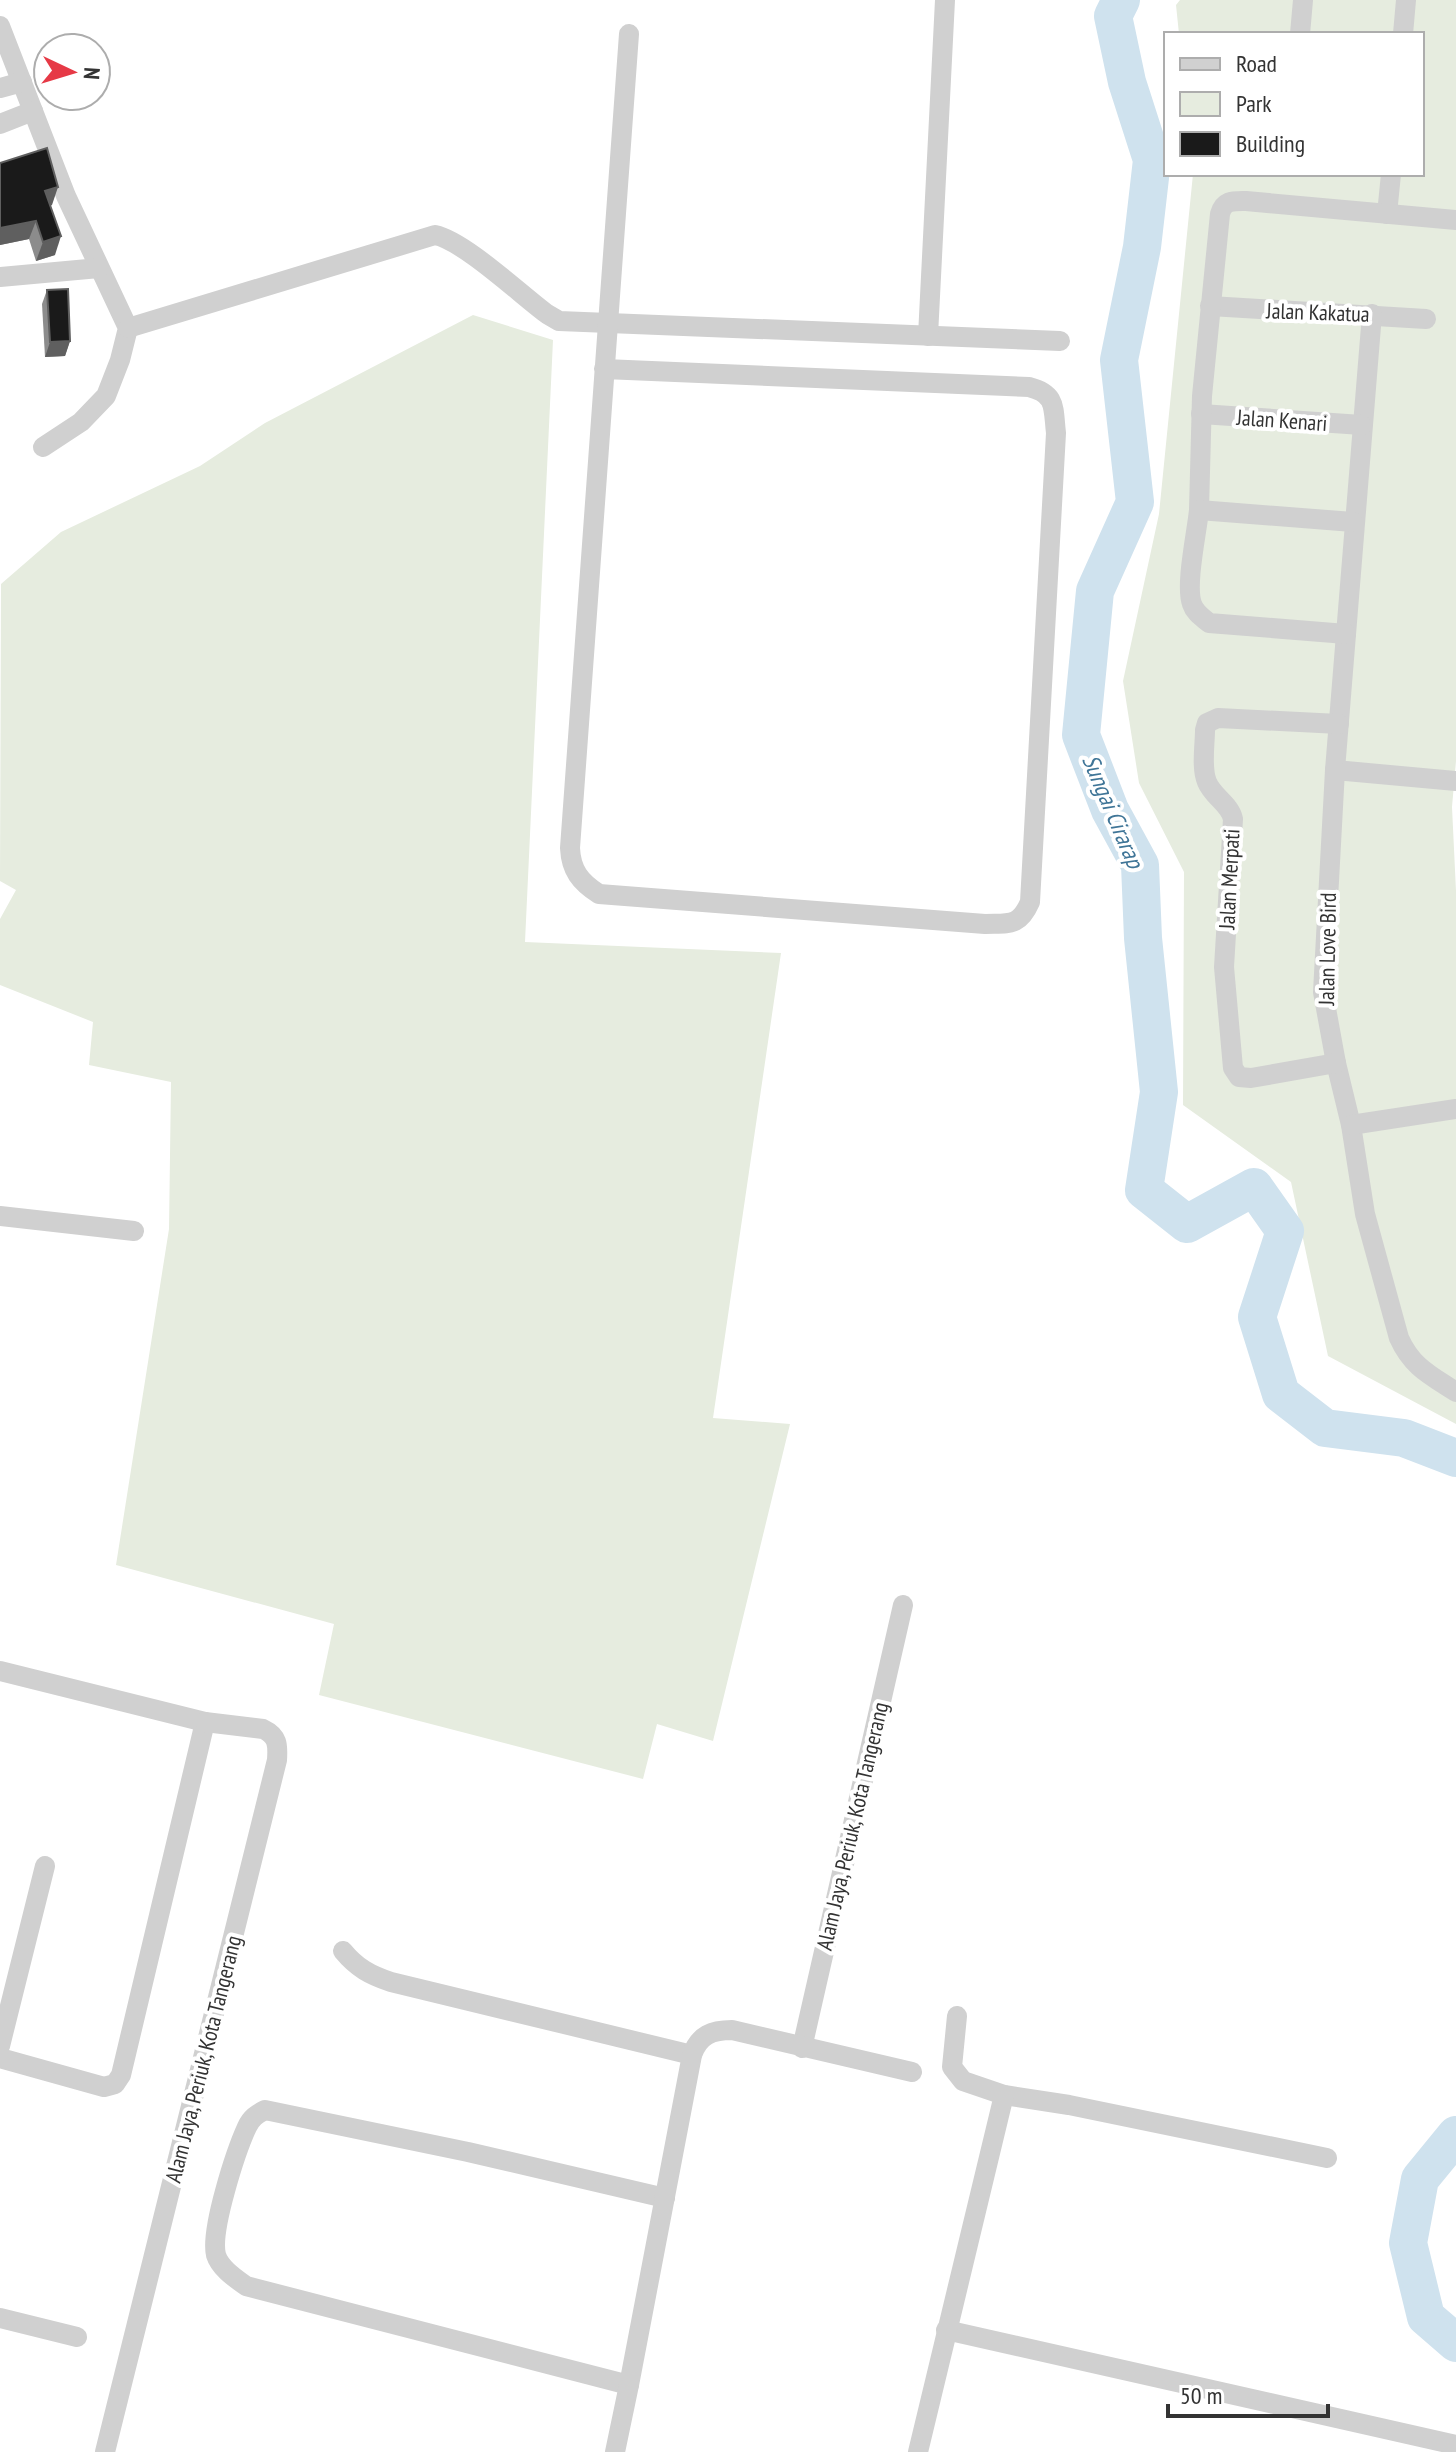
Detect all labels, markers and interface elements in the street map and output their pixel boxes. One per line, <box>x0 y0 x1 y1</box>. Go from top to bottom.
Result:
north arrow <box>32 32 112 112</box>
legend <box>1164 32 1424 176</box>
text: Road <box>1236 48 1277 79</box>
text: N <box>78 66 106 80</box>
text: Park <box>1236 88 1272 119</box>
text: Building <box>1236 128 1305 159</box>
street label: Jalan Kakatua <box>1265 296 1370 328</box>
street label: Jalan Kenari <box>1235 403 1328 437</box>
water label: Sungai Cirarap <box>1075 749 1151 874</box>
street label: Jalan Merpati <box>1212 828 1246 931</box>
street label: Jalan Love Bird <box>1312 892 1342 1007</box>
street label: Alam Jaya, Periuk, Kota Tangerang <box>810 1699 894 1953</box>
street label: Alam Jaya, Periuk, Kota Tangerang <box>159 1932 247 2186</box>
scale bar <box>1168 2368 1328 2418</box>
text: 50 m <box>1180 2380 1222 2411</box>

